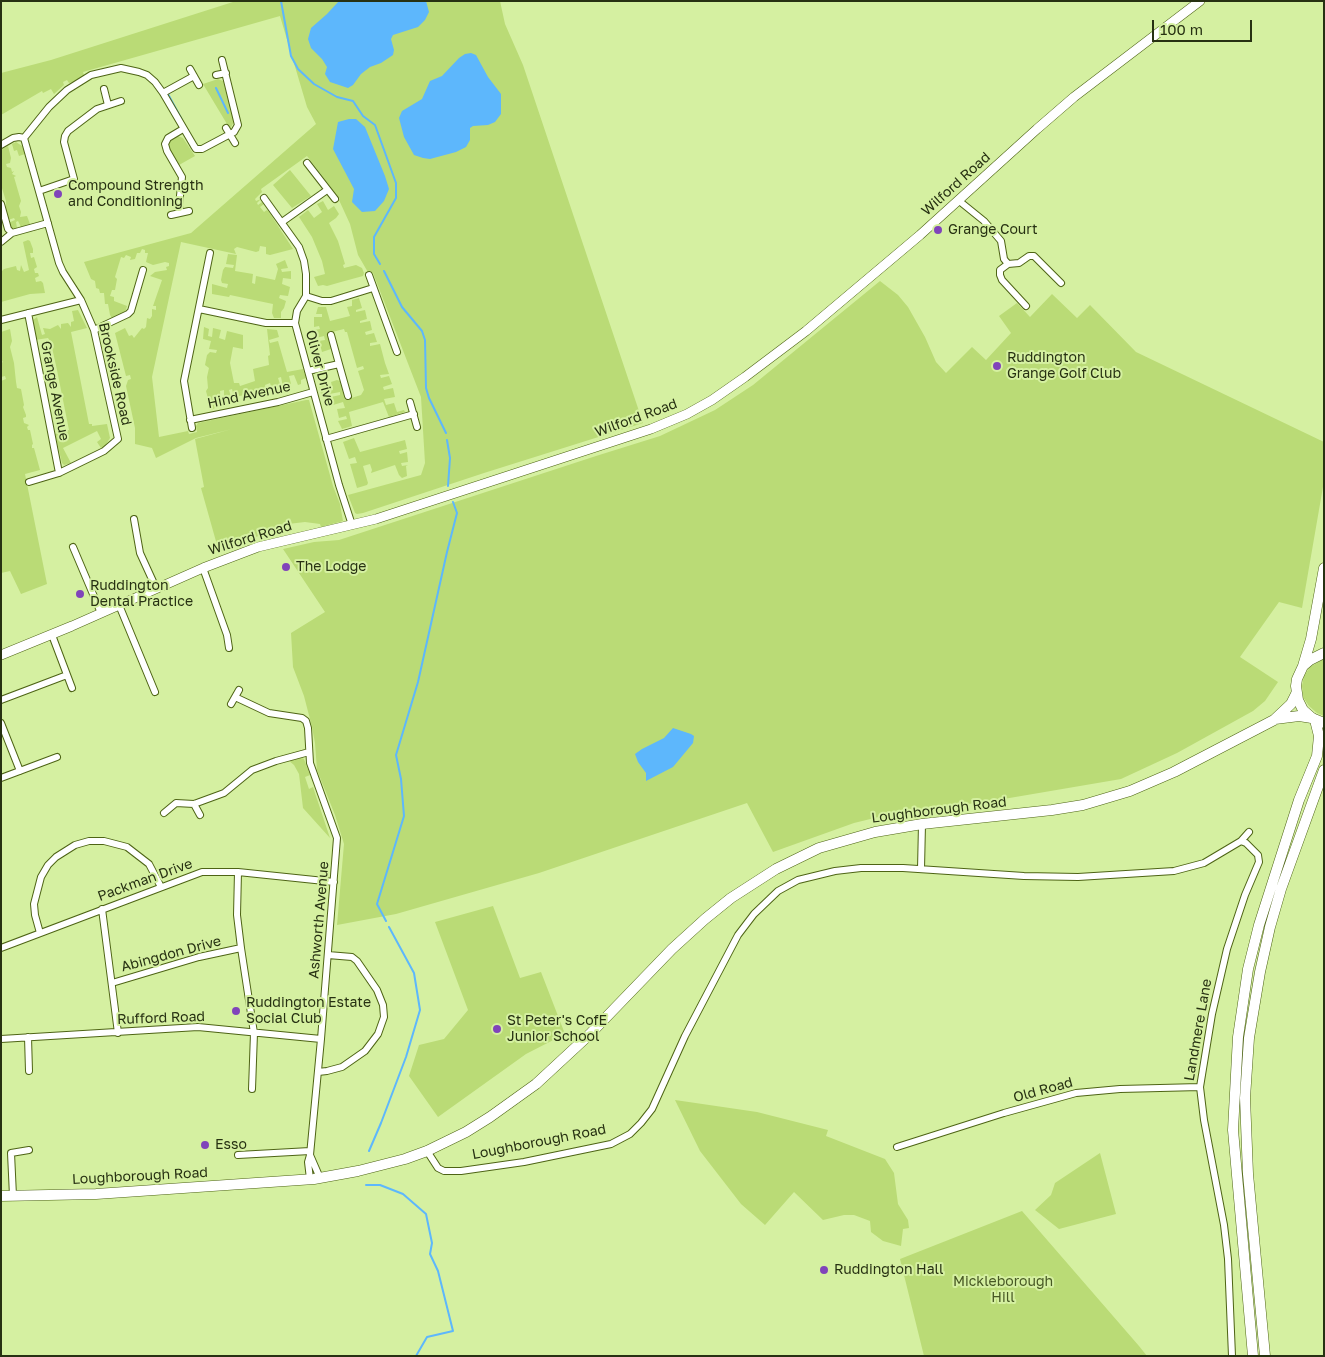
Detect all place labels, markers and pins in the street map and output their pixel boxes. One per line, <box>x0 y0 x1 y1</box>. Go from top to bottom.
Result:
place label: Compound Strength and Conditioning <box>68 178 204 210</box>
marker: Compound Strength and Conditioning <box>52 188 64 200</box>
place label: Grange Court <box>948 222 1038 238</box>
marker: Grange Court <box>932 224 944 236</box>
place label: Ruddington Grange Golf Club <box>1007 350 1121 382</box>
marker: Ruddington Grange Golf Club <box>991 360 1003 372</box>
place label: The Lodge <box>296 559 366 575</box>
marker: The Lodge <box>280 561 292 573</box>
place label: Ruddington Dental Practice <box>90 578 193 610</box>
marker: Ruddington Dental Practice <box>74 588 86 600</box>
place label: Ruddington Estate Social Club <box>246 995 371 1028</box>
marker: Ruddington Estate Social Club <box>230 1005 242 1017</box>
place label: St Peter's CofE Junior School <box>507 1013 607 1046</box>
marker: St Peter's CofE Junior School <box>491 1023 503 1035</box>
place label: Esso <box>215 1137 247 1153</box>
marker: Esso <box>199 1139 211 1151</box>
place label: Ruddington Hall <box>834 1262 944 1278</box>
marker: Ruddington Hall <box>818 1264 830 1276</box>

